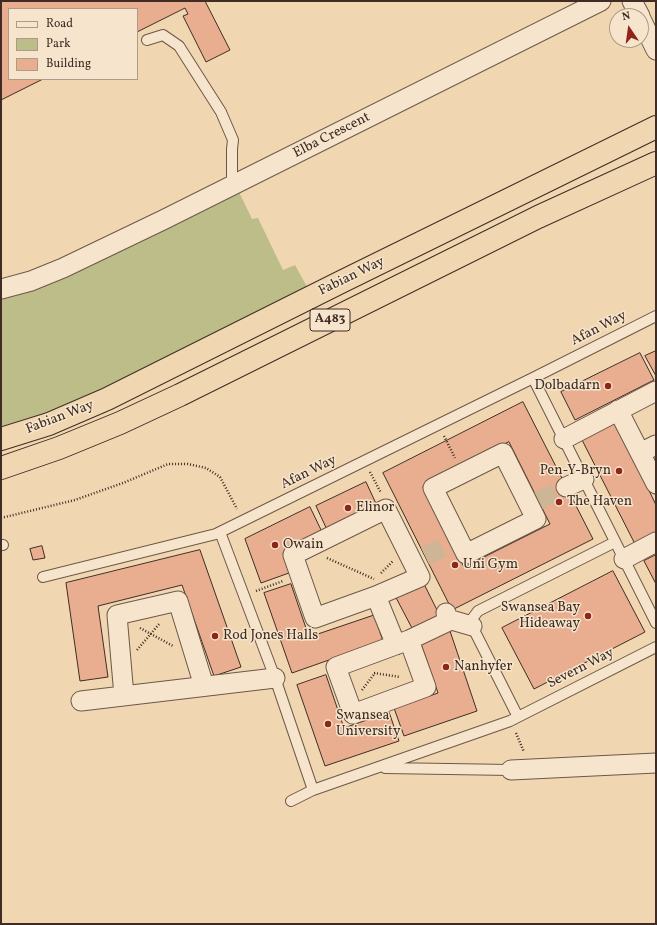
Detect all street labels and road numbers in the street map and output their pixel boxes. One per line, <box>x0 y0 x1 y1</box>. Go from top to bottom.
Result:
street label: Elba Crescent <box>291 109 373 163</box>
street label: Fabian Way <box>316 254 388 300</box>
street label: Afan Way <box>568 308 630 350</box>
road number: A483 <box>310 309 350 331</box>
street label: Fabian Way <box>24 397 96 439</box>
street label: Afan Way <box>278 452 340 494</box>
street label: Severn Way <box>545 645 617 693</box>

